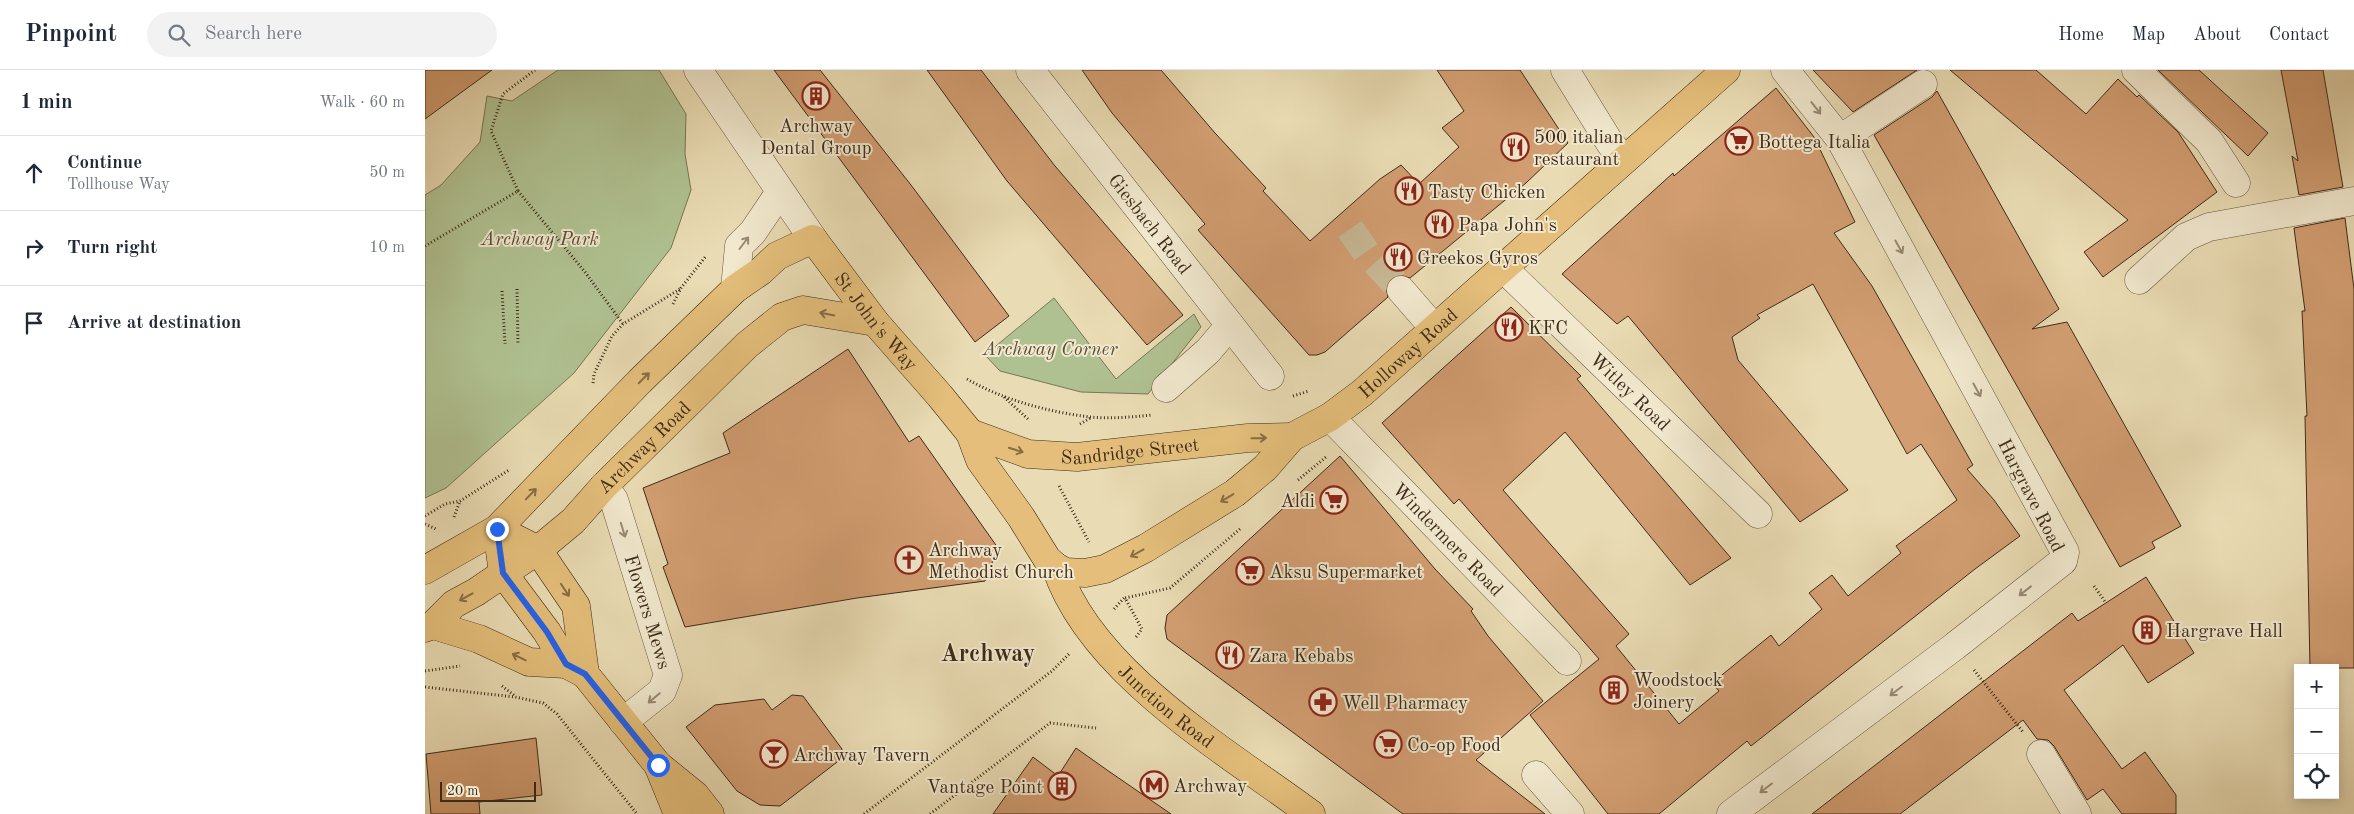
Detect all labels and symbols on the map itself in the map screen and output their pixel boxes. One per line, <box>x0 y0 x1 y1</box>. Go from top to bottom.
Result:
building icon: Archway Dental Group <box>801 81 831 111</box>
one-way arrow <box>1810 101 1821 114</box>
place label: Archway Dental Group <box>760 118 872 159</box>
supermarket icon: Bottega Italia <box>1724 126 1754 156</box>
place label: 500 italian restaurant <box>1534 129 1623 170</box>
restaurant icon: 500 italian restaurant <box>1500 132 1530 162</box>
place label: Bottega Italia <box>1758 134 1871 153</box>
street label: Giesbach Road <box>1103 171 1193 279</box>
restaurant icon: Tasty Chicken <box>1394 176 1424 206</box>
place label: Tasty Chicken <box>1428 184 1546 203</box>
restaurant icon: Papa John's <box>1424 209 1454 239</box>
place label: Papa John's <box>1458 217 1557 236</box>
park label: Archway Park <box>480 231 599 250</box>
one-way arrow <box>738 236 749 249</box>
one-way arrow <box>1894 240 1904 255</box>
restaurant icon: Greekos Gyros <box>1383 242 1413 272</box>
place label: Greekos Gyros <box>1417 250 1538 269</box>
street label: St John's Way <box>830 270 920 375</box>
street label: Holloway Road <box>1356 306 1462 403</box>
one-way arrow <box>819 309 835 319</box>
restaurant icon: KFC <box>1494 312 1524 342</box>
place label: KFC <box>1528 320 1568 339</box>
park label: Archway Corner <box>981 341 1118 360</box>
street label: Witley Road <box>1585 350 1673 436</box>
one-way arrow <box>638 371 650 384</box>
one-way arrow <box>1973 382 1982 397</box>
street label: Archway Road <box>595 399 695 498</box>
one-way arrow <box>1251 433 1267 442</box>
street label: Sandridge Street <box>1060 436 1200 469</box>
street label: Hargrave Road <box>1993 436 2067 556</box>
one-way arrow <box>1007 446 1023 455</box>
street label: Windermere Road <box>1388 480 1506 601</box>
supermarket icon: Aldi <box>1319 485 1349 515</box>
one-way arrow <box>524 488 537 500</box>
one-way arrow <box>1220 493 1235 503</box>
place label: Aldi <box>1280 493 1315 512</box>
route end <box>486 518 509 541</box>
one-way arrow <box>619 522 628 537</box>
place label: Archway Methodist Church <box>928 542 1074 583</box>
church icon: Archway Methodist Church <box>894 545 924 575</box>
one-way arrow <box>1130 548 1145 558</box>
street label: Flowers Mews <box>619 553 673 672</box>
supermarket icon: Aksu Supermarket <box>1235 556 1265 586</box>
place label: Aksu Supermarket <box>1269 564 1423 583</box>
one-way arrow <box>560 583 571 597</box>
one-way arrow <box>2019 586 2032 597</box>
one-way arrow <box>459 592 474 602</box>
building icon: Hargrave Hall <box>2132 615 2162 645</box>
place label: Hargrave Hall <box>2166 623 2283 642</box>
restaurant icon: Zara Kebabs <box>1215 640 1245 670</box>
district label: Archway <box>941 643 1035 667</box>
place label: Zara Kebabs <box>1249 648 1353 667</box>
one-way arrow <box>512 652 527 661</box>
street label: Junction Road <box>1113 662 1216 753</box>
place label: Woodstock Joinery <box>1633 672 1723 713</box>
building icon: Woodstock Joinery <box>1599 675 1629 705</box>
one-way arrow <box>1890 685 1903 696</box>
pharmacy icon: Well Pharmacy <box>1308 687 1338 717</box>
one-way arrow <box>648 692 661 704</box>
place label: Well Pharmacy <box>1342 695 1468 714</box>
supermarket icon: Co-op Food <box>1373 729 1403 759</box>
place label: Co-op Food <box>1407 737 1501 756</box>
bar icon: Archway Tavern <box>759 739 789 769</box>
place label: Archway Tavern <box>793 747 930 766</box>
route start <box>647 754 670 777</box>
metro station icon: Archway <box>1139 770 1169 800</box>
building icon: Vantage Point <box>1047 771 1077 801</box>
place label: Archway <box>1173 778 1247 797</box>
scale bar <box>440 779 536 802</box>
place label: Vantage Point <box>926 779 1043 798</box>
one-way arrow <box>1759 783 1773 793</box>

